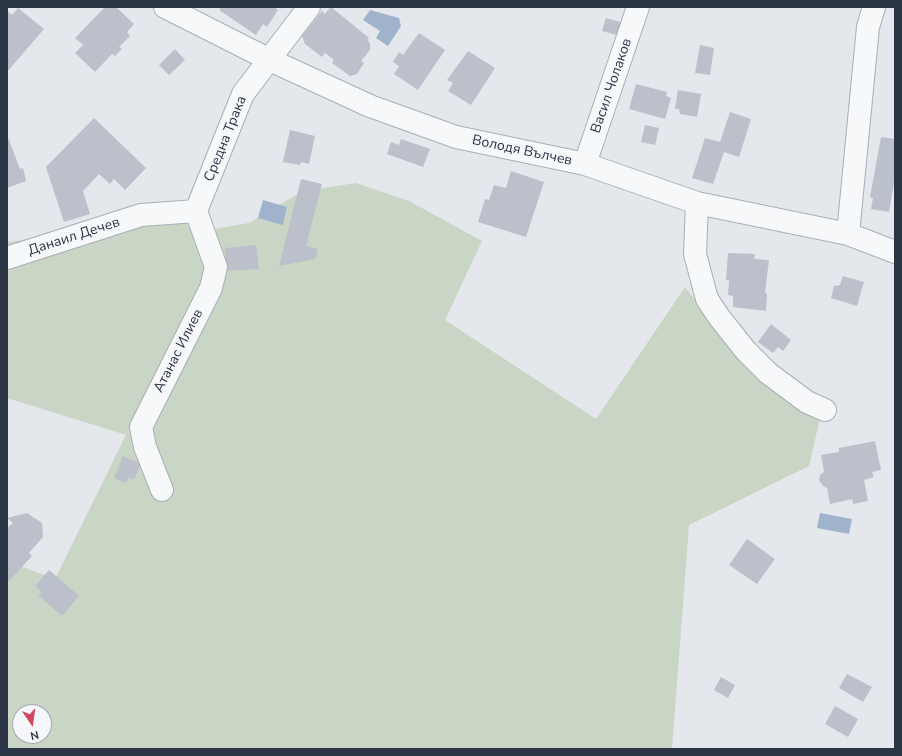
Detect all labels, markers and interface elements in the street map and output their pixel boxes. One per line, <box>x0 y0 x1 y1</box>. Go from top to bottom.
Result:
street label: Васил Чолаков <box>588 36 636 136</box>
street label: Средна Трака <box>201 94 251 184</box>
street label: Володя Вълчев <box>471 132 573 170</box>
street label: Данаил Дечев <box>26 214 122 260</box>
street label: Атанас Илиев <box>151 306 207 396</box>
north arrow <box>12 704 52 744</box>
text: N <box>29 727 40 743</box>

